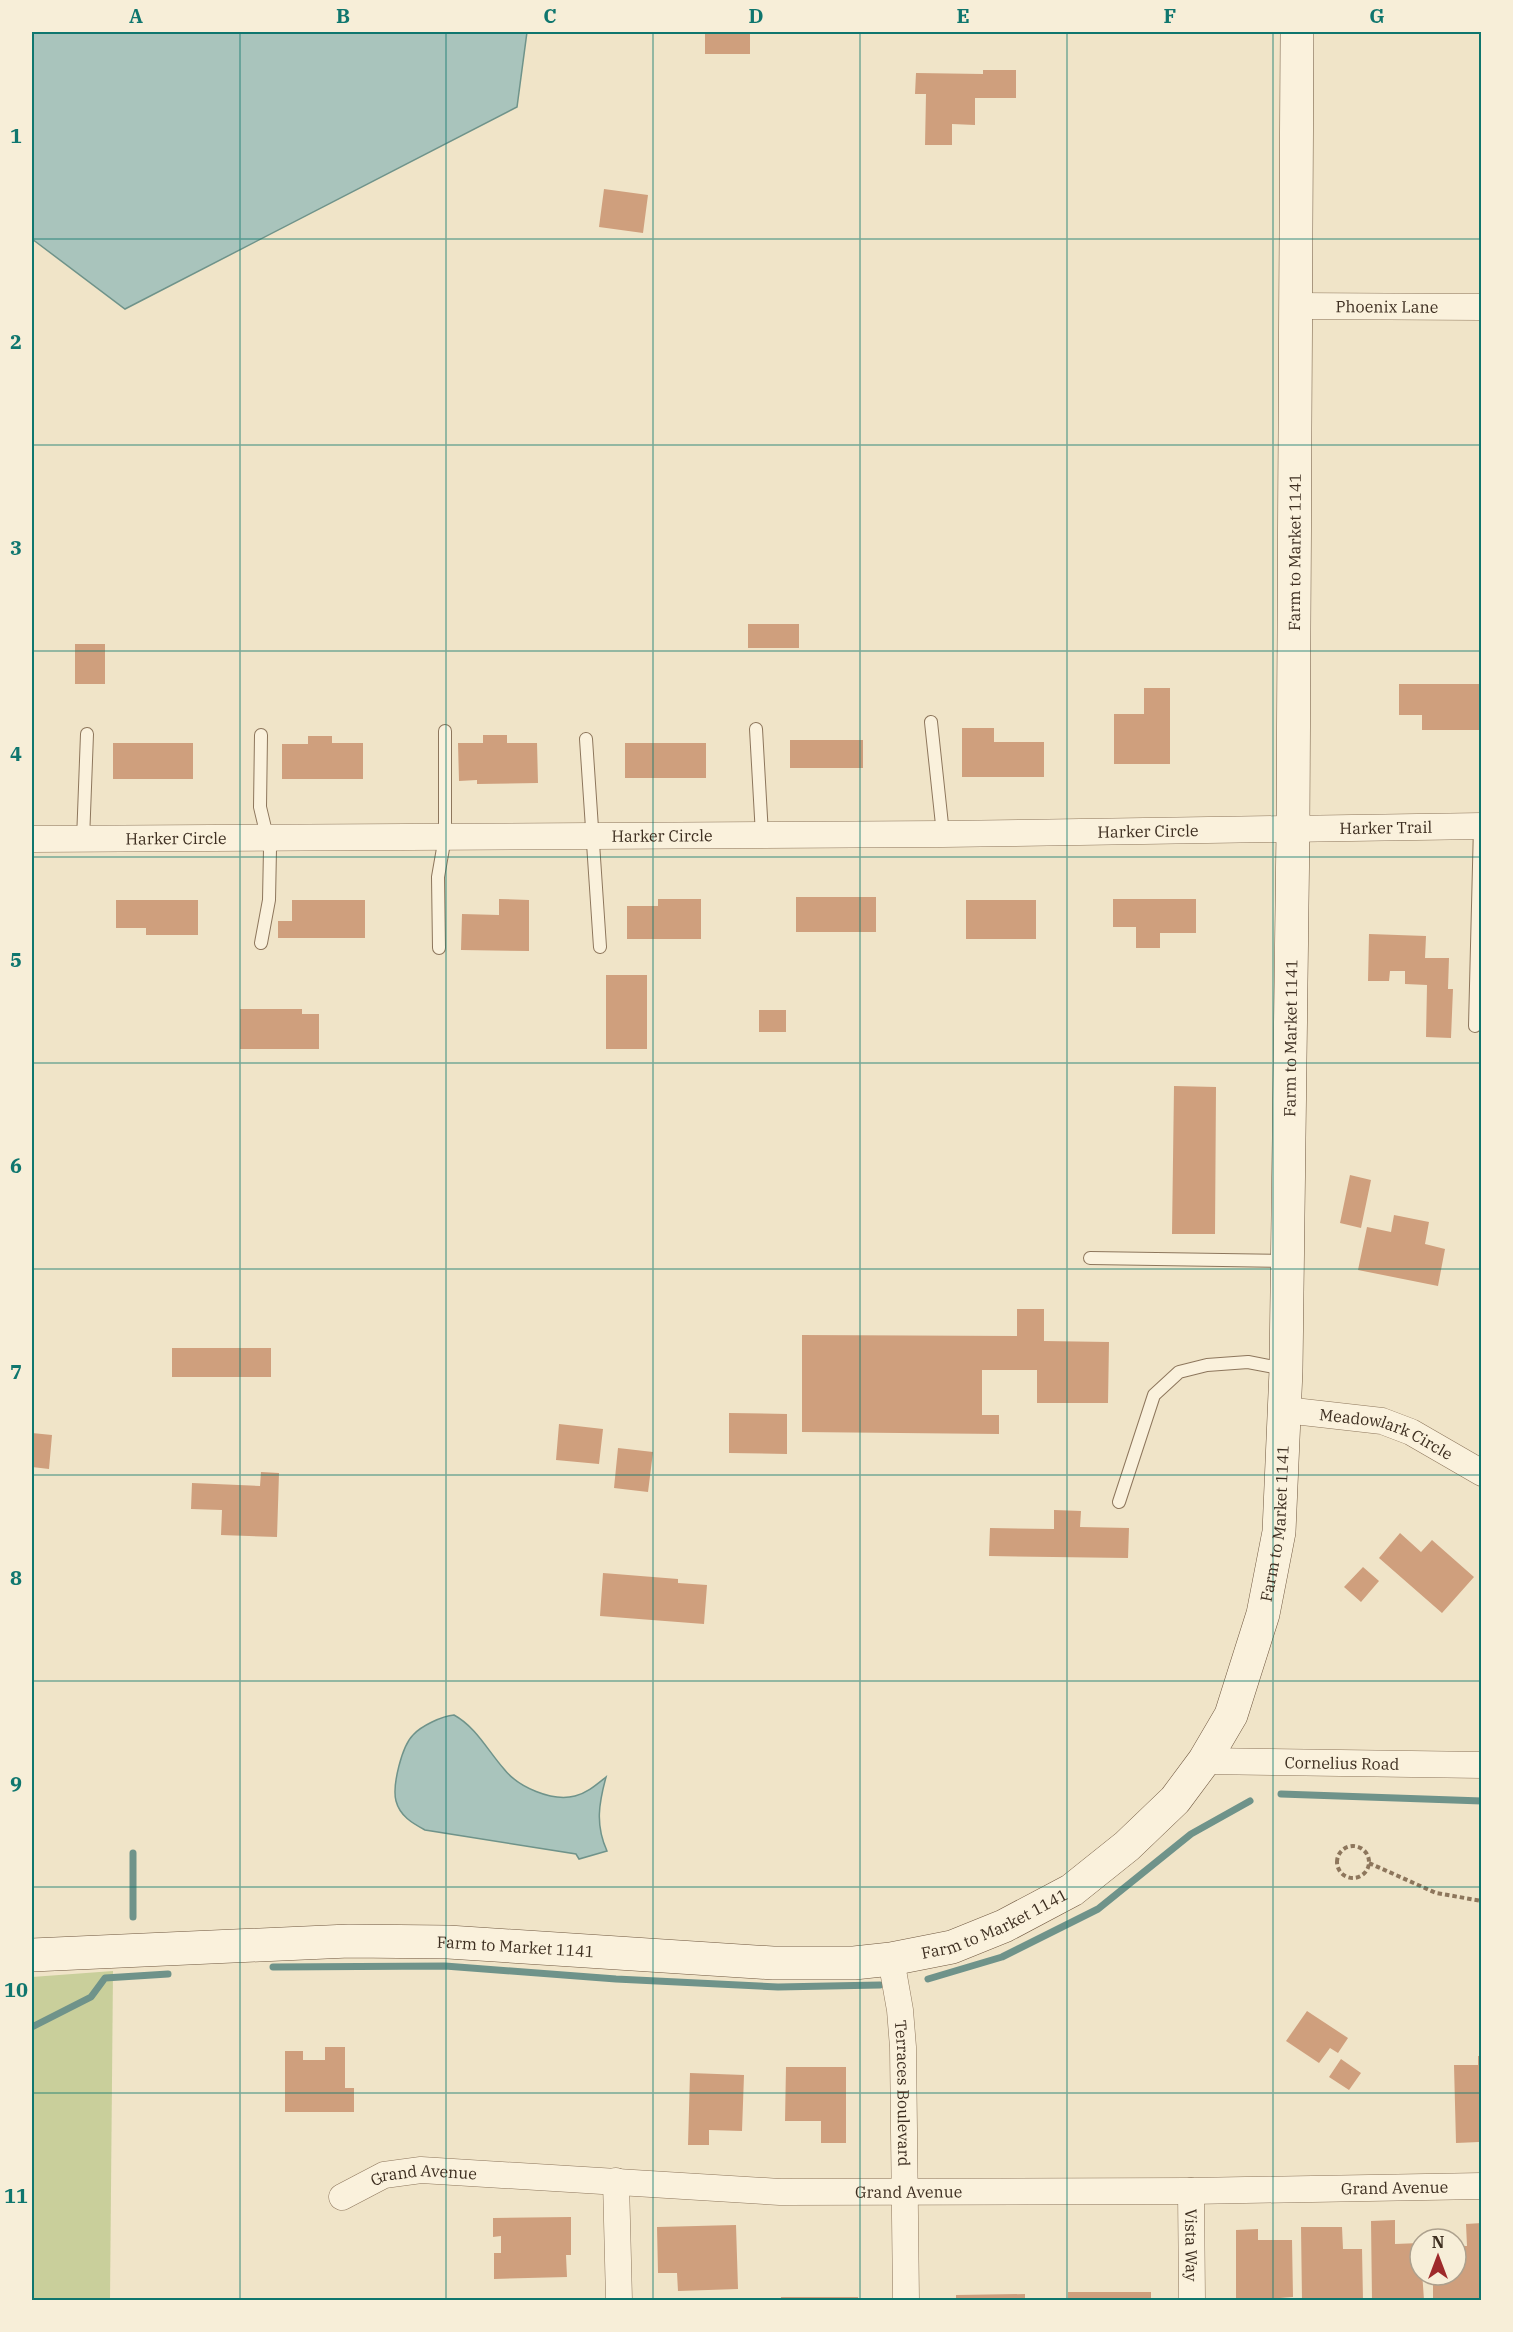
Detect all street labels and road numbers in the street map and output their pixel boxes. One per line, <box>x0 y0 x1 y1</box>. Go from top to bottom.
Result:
street label: Phoenix Lane <box>1336 296 1438 317</box>
street label: Farm to Market 1141 <box>1284 473 1305 631</box>
street label: Harker Trail <box>1339 817 1433 838</box>
street label: Harker Circle <box>1097 820 1199 842</box>
street label: Harker Circle <box>611 825 713 846</box>
street label: Harker Circle <box>125 828 227 848</box>
street label: Farm to Market 1141 <box>1279 959 1301 1117</box>
street label: Meadowlark Circle <box>1318 1404 1456 1464</box>
street label: Farm to Market 1141 <box>1256 1444 1293 1603</box>
street label: Cornelius Road <box>1285 1752 1400 1774</box>
street label: Farm to Market 1141 <box>919 1884 1071 1963</box>
street label: Farm to Market 1141 <box>437 1932 595 1961</box>
street label: Terraces Boulevard <box>891 2019 914 2167</box>
street label: Grand Avenue <box>367 2160 477 2190</box>
street label: Grand Avenue <box>1341 2177 1448 2198</box>
street label: Grand Avenue <box>855 2182 962 2202</box>
street label: Vista Way <box>1181 2208 1202 2282</box>

